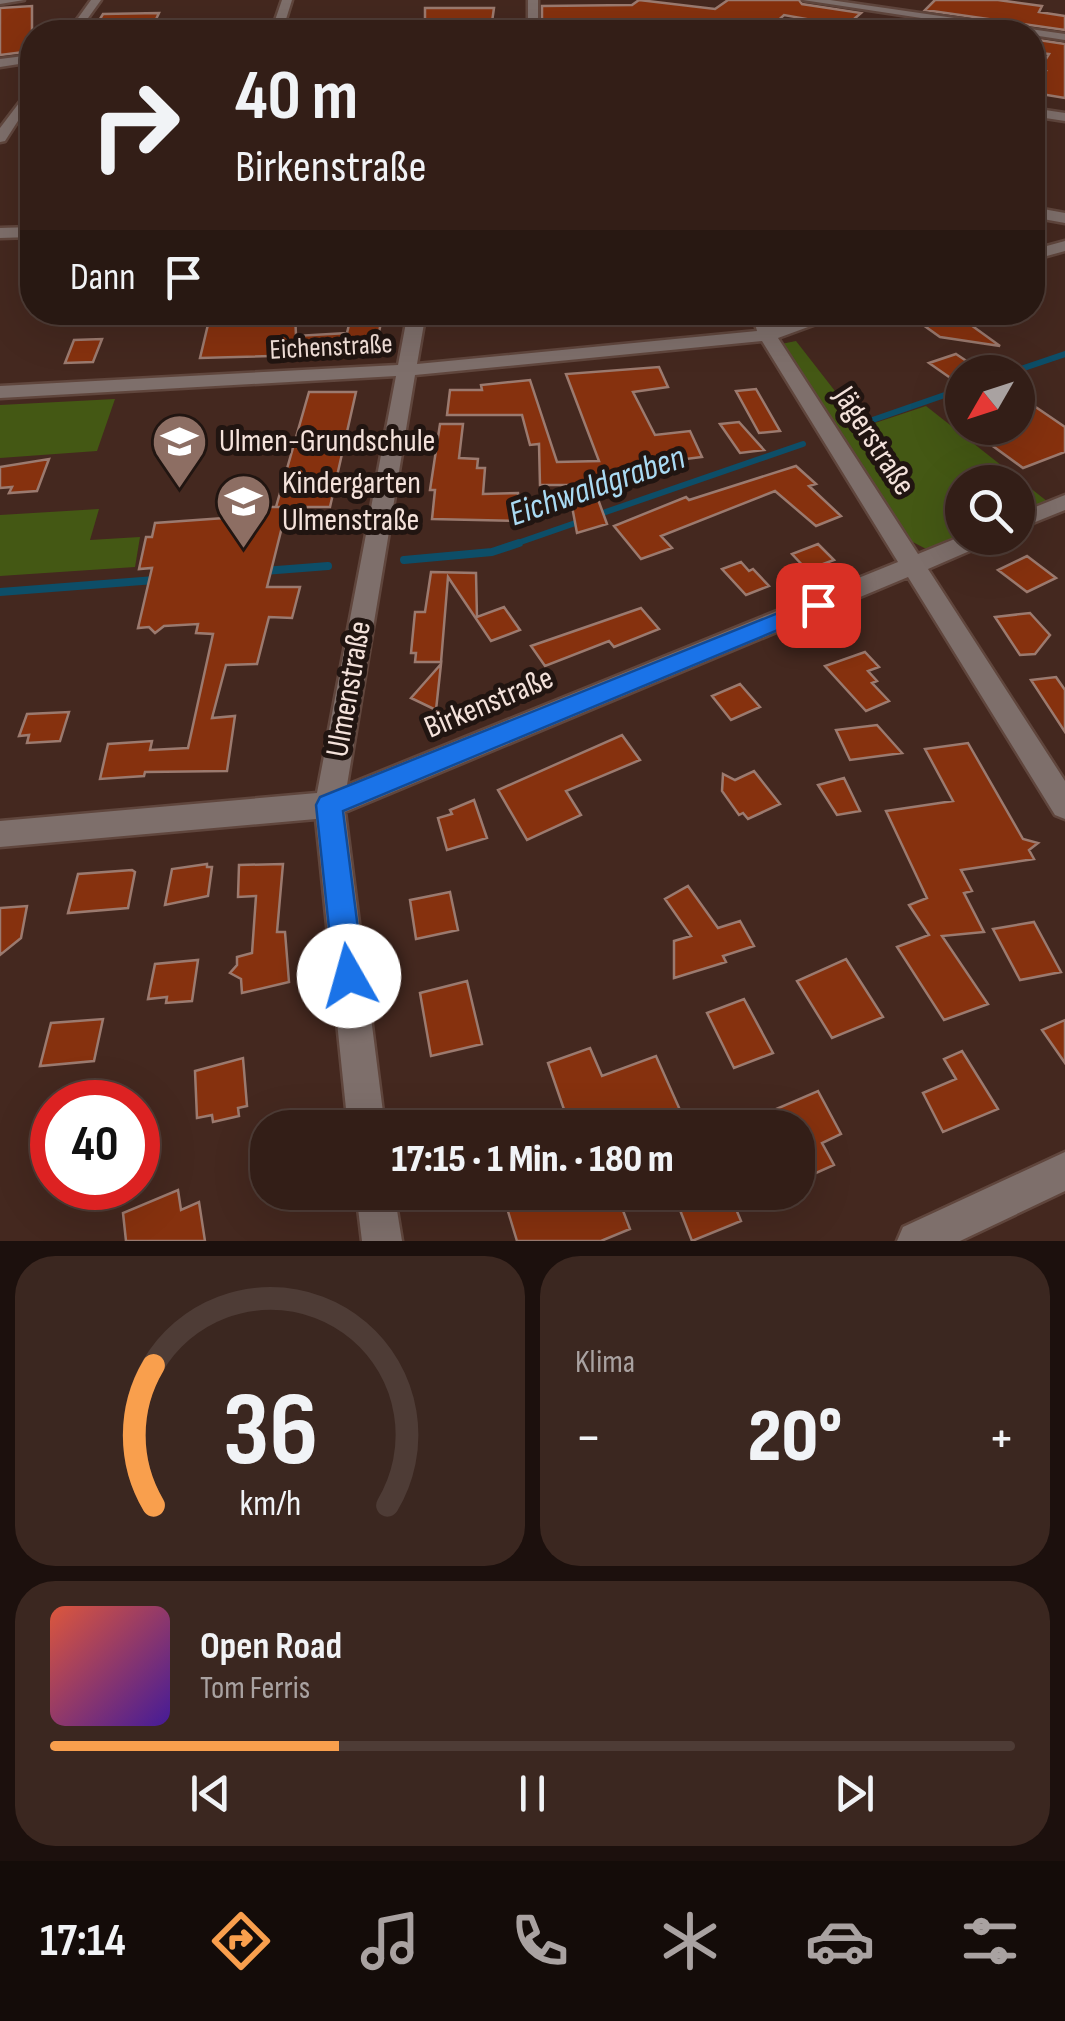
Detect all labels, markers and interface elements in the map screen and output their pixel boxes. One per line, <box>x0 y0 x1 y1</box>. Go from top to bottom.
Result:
text: 40 m <box>235 55 358 139</box>
icon: right <box>70 60 200 190</box>
text: Birkenstraße <box>235 140 427 195</box>
icon: arrive <box>156 250 211 305</box>
text: Dann <box>70 255 136 300</box>
street label: Eichenstraße <box>269 327 393 367</box>
north arrow <box>945 355 1035 445</box>
map controls <box>945 355 1035 555</box>
street label: Jägerstraße <box>824 379 923 503</box>
school or university icon: Ulmen-Grundschule <box>150 411 210 490</box>
place label: Ulmen-Grundschule <box>219 422 435 461</box>
water label: Eichwaldgraben <box>503 436 691 536</box>
place label: Kindergarten Ulmenstraße <box>282 464 421 540</box>
button: search <box>945 465 1035 555</box>
school or university icon: Kindergarten Ulmenstraße <box>213 471 273 550</box>
pin <box>776 563 861 648</box>
icon: arrive <box>791 578 846 633</box>
street label: Ulmenstraße <box>318 618 380 760</box>
street label: Birkenstraße <box>419 658 559 748</box>
position arrow <box>297 924 401 1028</box>
speed limit sign: 40 <box>30 1080 160 1210</box>
text: 17:15 · 1 Min. · 180 m <box>391 1137 674 1182</box>
text: Klima <box>575 1343 635 1382</box>
text: 36 <box>222 1369 318 1494</box>
text: 20° <box>748 1392 842 1483</box>
text: − <box>575 1405 602 1472</box>
text: + <box>988 1405 1015 1472</box>
text: km/h <box>239 1483 301 1526</box>
text: Open Road <box>200 1624 342 1669</box>
text: Tom Ferris <box>200 1669 310 1708</box>
icon: previous <box>183 1766 238 1821</box>
icon: pause <box>505 1766 560 1821</box>
icon: next <box>827 1766 882 1821</box>
icon: directions <box>206 1906 276 1976</box>
icon: music <box>355 1906 425 1976</box>
icon: phone <box>505 1906 575 1976</box>
icon: climate <box>655 1906 725 1976</box>
icon: car <box>805 1906 875 1976</box>
icon: filters <box>955 1906 1025 1976</box>
text: 17:14 <box>40 1914 126 1969</box>

